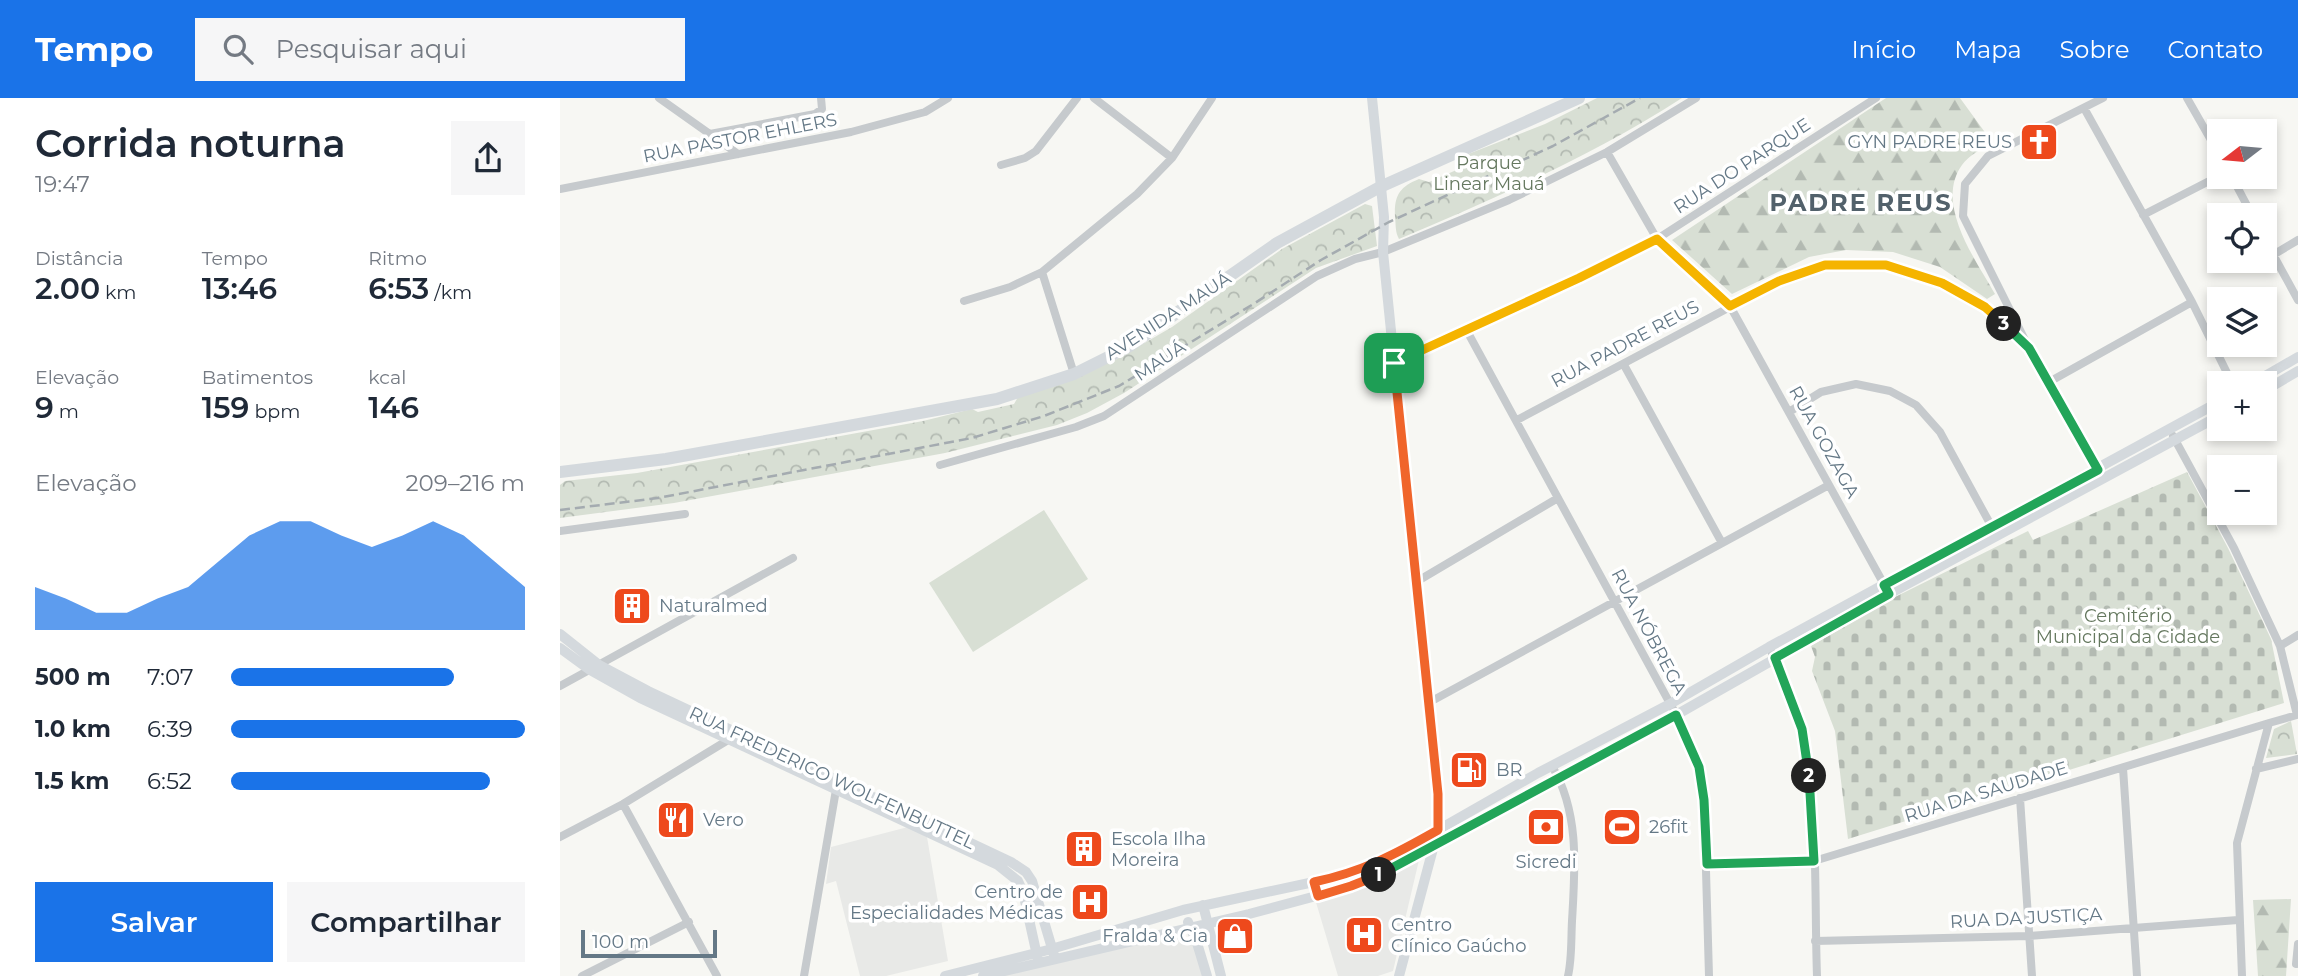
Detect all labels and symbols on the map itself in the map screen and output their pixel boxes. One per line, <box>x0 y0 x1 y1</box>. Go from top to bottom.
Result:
street label: RUA PASTOR EHLERS <box>641 108 839 168</box>
street label: RUA DO PARQUE <box>1669 114 1815 218</box>
north arrow <box>2207 119 2277 189</box>
church icon: GYN PADRE REUS <box>2018 121 2060 163</box>
place label: GYN PADRE REUS <box>1848 131 2012 153</box>
park label: Parque Linear Mauá <box>1433 152 1545 195</box>
district label: PADRE REUS <box>1769 188 1953 217</box>
street label: AVENIDA MAUÁ <box>1101 267 1235 365</box>
street label: RUA PADRE REUS <box>1547 296 1703 392</box>
pin: 3 <box>1986 306 2022 342</box>
pin <box>1364 333 1424 393</box>
street label: MAUÁ <box>1130 336 1190 386</box>
street label: RUA GOZAGA <box>1784 382 1864 502</box>
street label: RUA NÓBREGA <box>1606 565 1692 699</box>
building icon: Naturalmed <box>611 585 653 627</box>
place label: Naturalmed <box>659 595 768 617</box>
park label: Cemitério Municipal da Cidade <box>2036 605 2220 648</box>
street label: RUA FREDERICO WOLFENBUTTEL <box>686 702 979 854</box>
fuel station icon: BR <box>1448 749 1490 791</box>
street label: RUA DA SAUDADE <box>1902 757 2070 827</box>
pin: 2 <box>1792 758 1826 794</box>
place label: BR <box>1496 759 1523 781</box>
restaurant icon: Vero <box>655 799 697 841</box>
bank icon: Sicredi <box>1525 806 1567 848</box>
sports icon: 26fit <box>1601 806 1643 848</box>
place label: Vero <box>703 809 744 831</box>
place label: 26fit <box>1649 816 1688 838</box>
building icon: Escola Ilha Moreira <box>1063 828 1105 870</box>
place label: Escola Ilha Moreira <box>1111 828 1206 871</box>
place label: Sicredi <box>1516 851 1576 873</box>
pin: 1 <box>1362 858 1396 892</box>
place label: Centro de Especialidades Médicas <box>850 881 1063 924</box>
hospital icon: Centro de Especialidades Médicas <box>1069 881 1111 923</box>
street label: RUA DA JUSTIÇA <box>1949 903 2103 933</box>
hospital icon: Centro Clínico Gaúcho <box>1343 914 1385 956</box>
place label: Centro Clínico Gaúcho <box>1391 914 1527 957</box>
shop icon: Fralda & Cia <box>1214 915 1256 957</box>
place label: Fralda & Cia <box>1102 925 1208 947</box>
scale bar <box>581 927 718 959</box>

